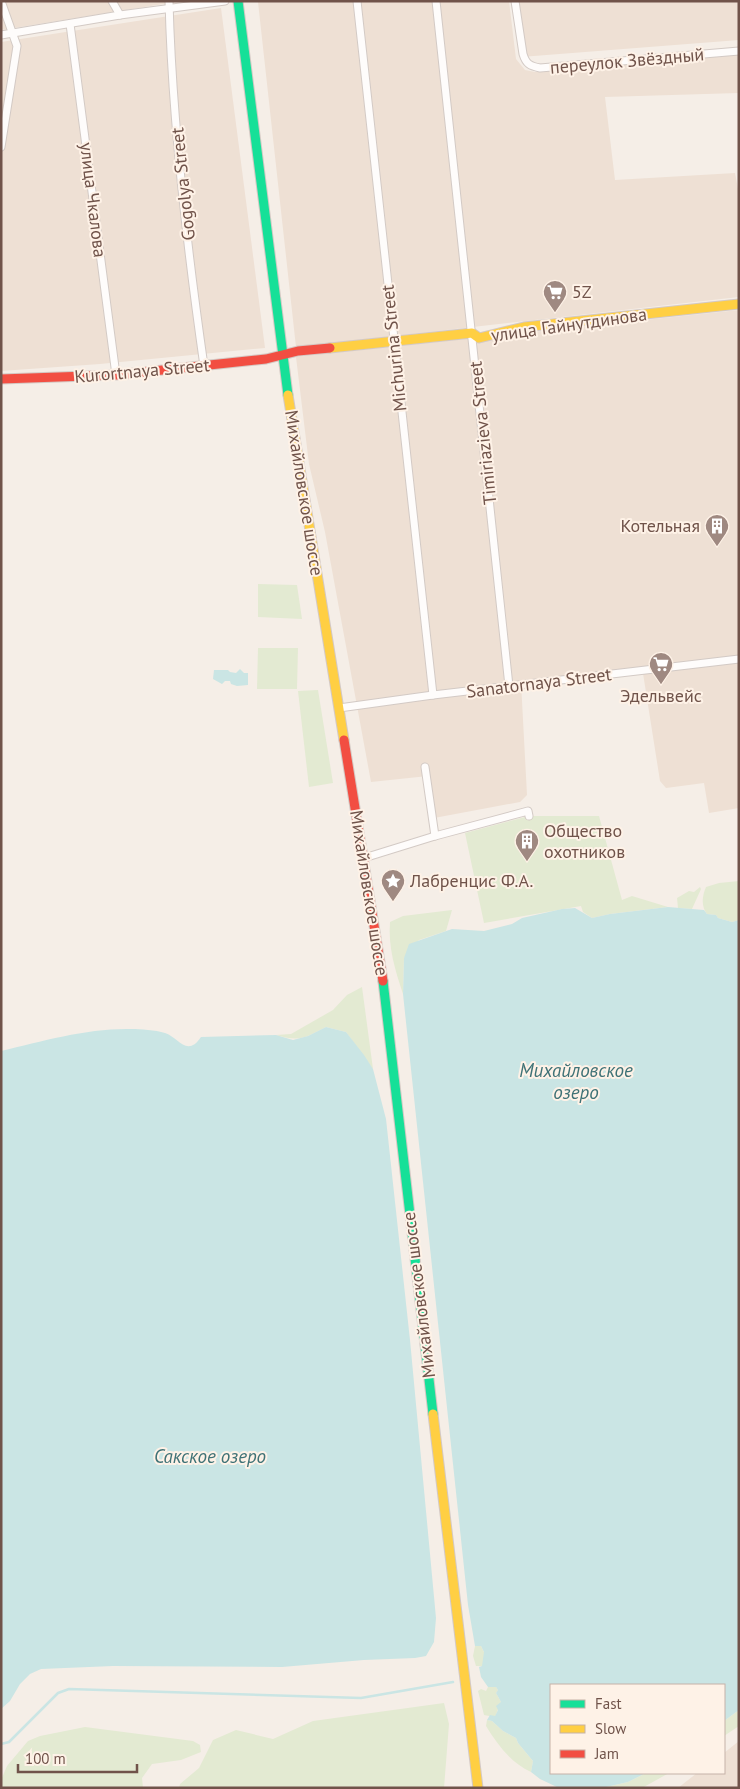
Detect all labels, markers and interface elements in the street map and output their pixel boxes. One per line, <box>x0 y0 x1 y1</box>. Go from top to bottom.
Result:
street label: переулок Звёздный <box>549 42 705 79</box>
street label: Gogolya Street <box>165 126 200 242</box>
street label: улица Чкалова <box>75 141 112 259</box>
supermarket icon: 5Z <box>542 279 568 313</box>
place label: 5Z <box>572 280 592 303</box>
street label: Michurina Street <box>375 284 412 413</box>
street label: улица Гайнутдинова <box>490 302 648 347</box>
street label: Kurortnaya Street <box>73 353 210 388</box>
street label: Timiriazieva Street <box>464 360 501 506</box>
street label: Михайловское шоссе <box>280 408 329 577</box>
building icon: Котельная <box>704 513 730 547</box>
place label: Котельная <box>621 514 700 537</box>
supermarket icon: Эдельвейс <box>648 651 674 685</box>
street label: Sanatornaya Street <box>465 662 613 703</box>
place label: Эдельвейс <box>620 684 702 707</box>
street label: Михайловское шоссе <box>345 808 394 977</box>
place label: Общество охотников <box>544 819 625 863</box>
building icon: Общество охотников <box>514 828 540 862</box>
place icon: Лабренцис Ф.А. <box>380 868 406 902</box>
place label: Лабренцис Ф.А. <box>409 869 533 892</box>
water label: Михайловское озеро <box>519 1058 633 1104</box>
street label: Михайловское шоссе <box>397 1211 440 1380</box>
water label: Сакское озеро <box>154 1444 266 1468</box>
legend <box>550 1684 725 1774</box>
text: Fast <box>595 1694 622 1713</box>
text: Slow <box>595 1719 626 1738</box>
scale bar <box>18 1742 136 1774</box>
text: Jam <box>594 1744 619 1763</box>
text: 100 m <box>25 1749 66 1768</box>

